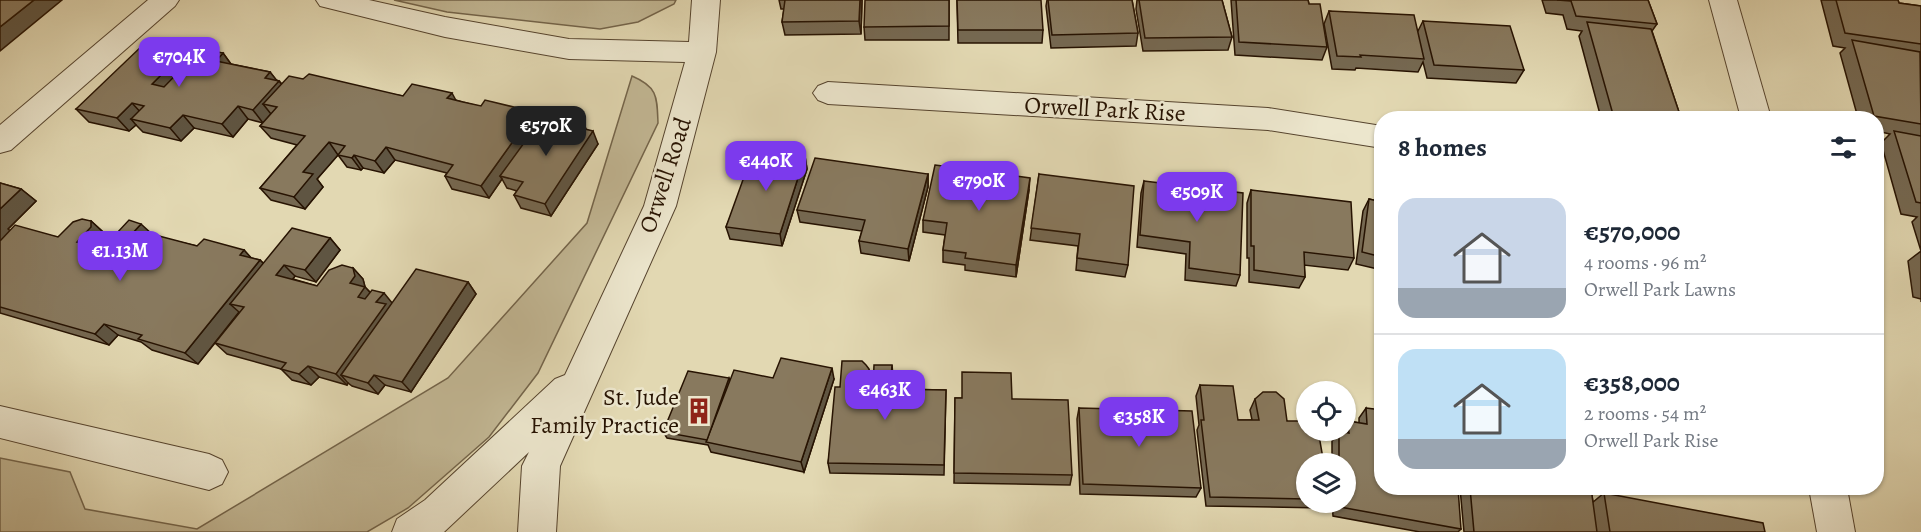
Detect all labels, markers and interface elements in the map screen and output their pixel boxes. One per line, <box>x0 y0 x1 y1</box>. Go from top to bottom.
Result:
pin: €704K <box>137 37 221 88</box>
text: €704K <box>153 43 205 70</box>
street label: Orwell Park Rise <box>1024 89 1186 129</box>
pin: €570K <box>504 106 588 157</box>
text: €570K <box>520 112 572 139</box>
street label: Orwell Road <box>631 113 699 237</box>
text: 8 homes <box>1398 130 1487 165</box>
icon: filters <box>1827 131 1860 164</box>
pin: €440K <box>724 141 808 192</box>
text: €440K <box>739 147 793 174</box>
pin: €790K <box>937 161 1021 212</box>
text: €790K <box>953 167 1005 194</box>
pin: €509K <box>1155 172 1239 223</box>
text: €509K <box>1171 178 1223 205</box>
text: €570,000 <box>1584 214 1680 249</box>
icon: home <box>1446 222 1518 294</box>
pin: €1.13M <box>71 231 169 282</box>
text: €1.13M <box>92 237 148 264</box>
text: 4 rooms · 96 m² <box>1584 249 1706 276</box>
text: Orwell Park Lawns <box>1584 276 1736 303</box>
text: €358,000 <box>1584 365 1680 400</box>
pin: €463K <box>843 370 927 421</box>
icon: home <box>1446 373 1518 445</box>
text: €463K <box>859 376 911 403</box>
place label: St. Jude Family Practice <box>530 381 679 441</box>
map controls <box>1296 381 1356 513</box>
button: locate <box>1296 381 1356 441</box>
building icon: St. Jude Family Practice <box>684 396 714 426</box>
pin: €358K <box>1097 397 1181 448</box>
text: 2 rooms · 54 m² <box>1584 400 1706 427</box>
text: €358K <box>1113 403 1165 430</box>
text: Orwell Park Rise <box>1584 427 1718 454</box>
button: layers <box>1296 453 1356 513</box>

